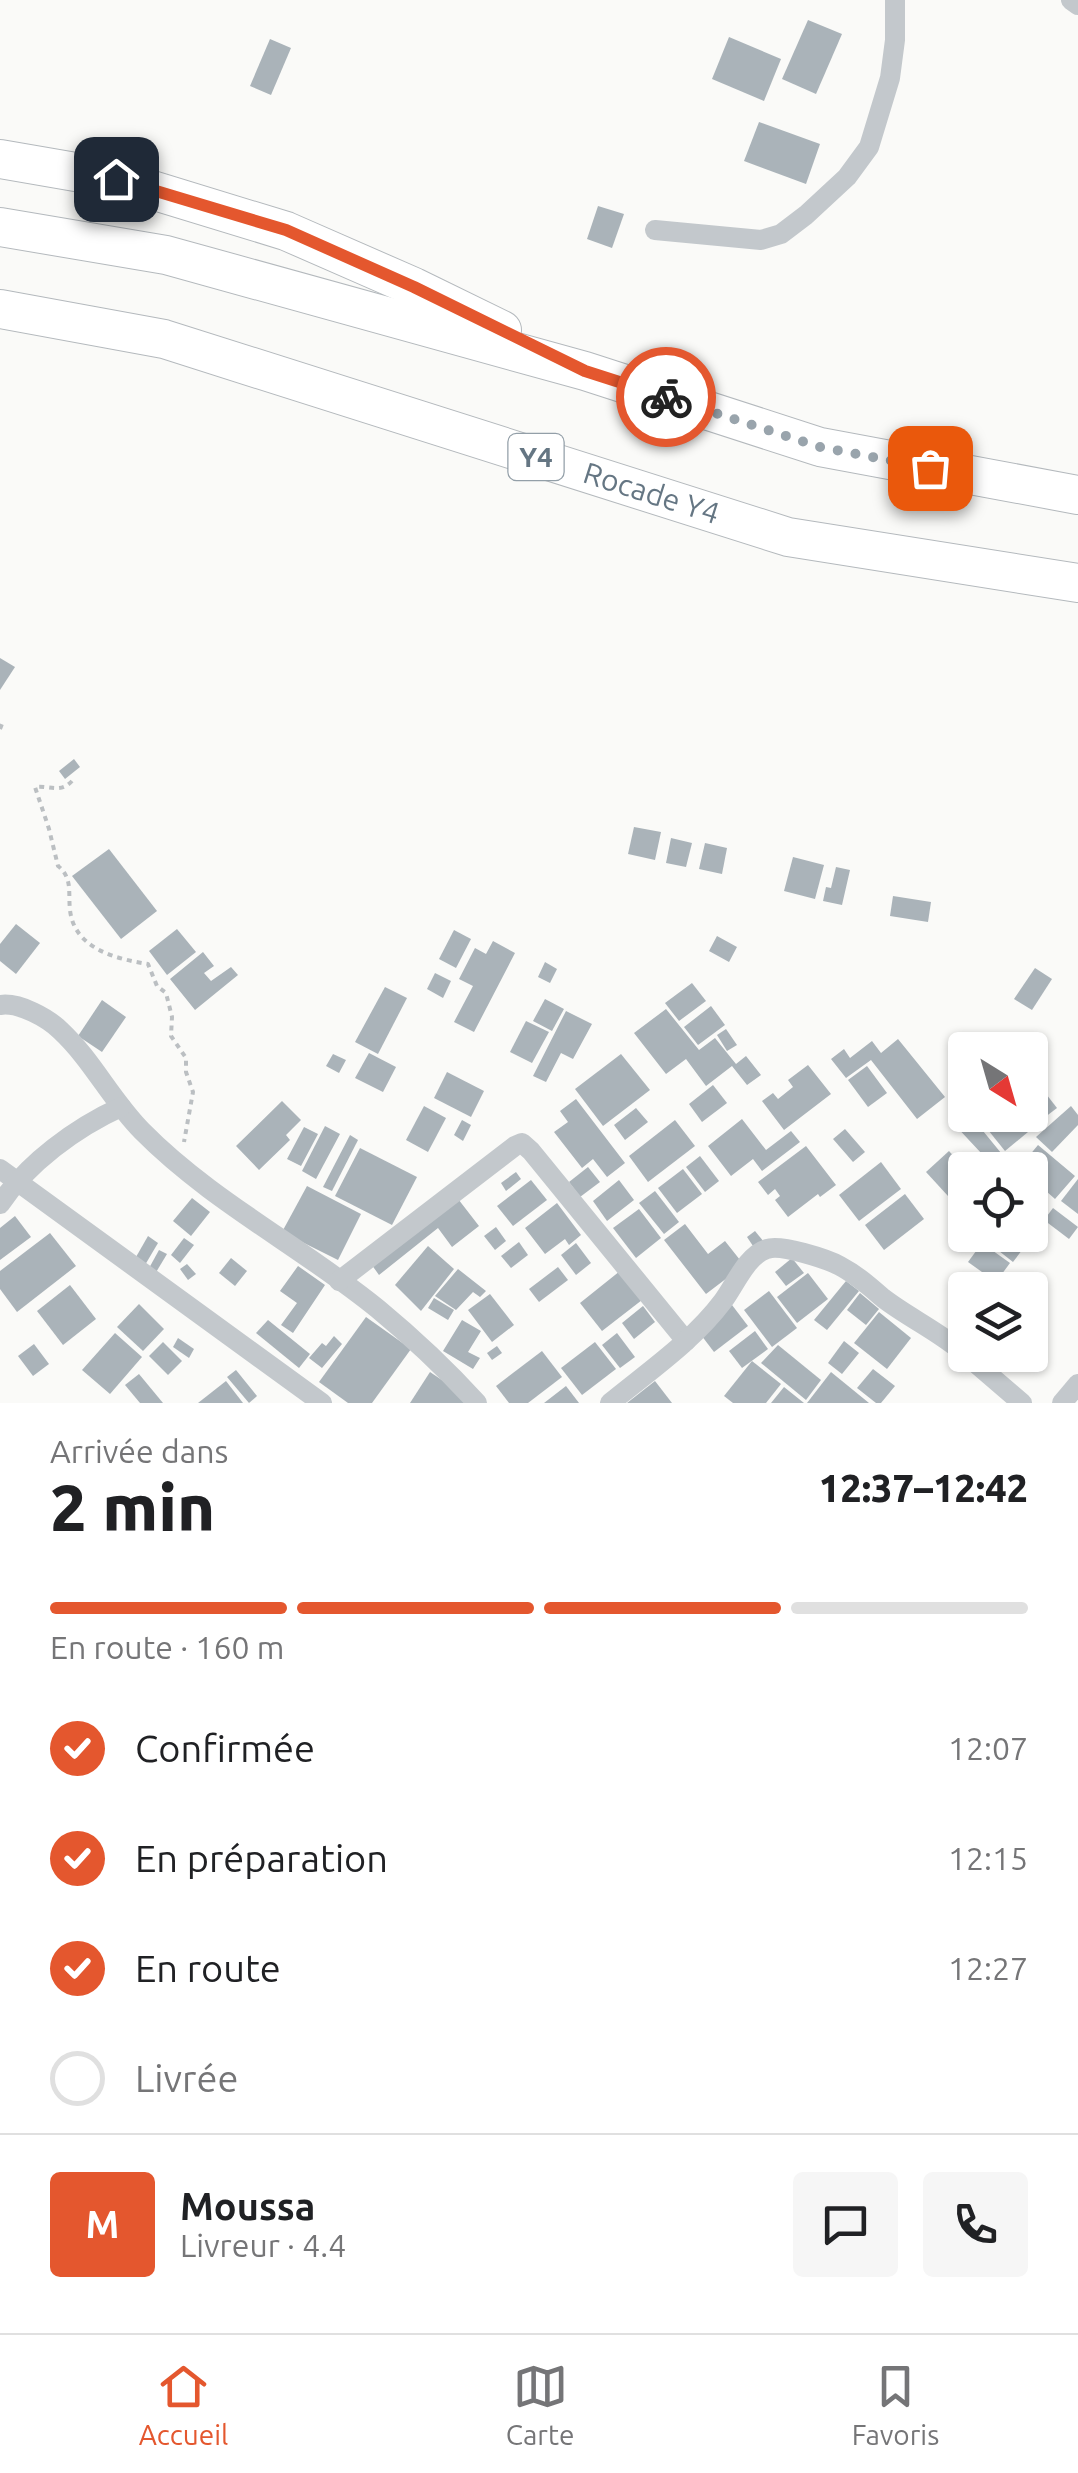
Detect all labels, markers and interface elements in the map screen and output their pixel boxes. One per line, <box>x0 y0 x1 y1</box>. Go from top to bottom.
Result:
pin <box>74 137 159 222</box>
icon: home <box>89 152 144 207</box>
courier <box>616 347 716 447</box>
icon: bike <box>639 370 694 425</box>
pin <box>888 426 973 511</box>
road number: Y4 <box>508 434 564 480</box>
icon: bag <box>903 441 958 496</box>
street label: Rocade Y4 <box>579 455 724 530</box>
north arrow <box>948 1032 1048 1132</box>
map controls <box>948 1032 1048 1372</box>
button: locate <box>948 1152 1048 1252</box>
button: layers <box>948 1272 1048 1372</box>
text: Arrivée dans <box>50 1433 228 1469</box>
text: 12:37–12:42 <box>819 1467 1028 1509</box>
text: 2 min <box>50 1470 215 1543</box>
text: En route · 160 m <box>50 1629 284 1665</box>
icon: check <box>50 1721 105 1776</box>
text: Confirmée <box>135 1727 315 1769</box>
text: 12:07 <box>948 1730 1028 1766</box>
icon: check <box>50 1831 105 1886</box>
text: En préparation <box>135 1837 388 1879</box>
text: 12:15 <box>948 1840 1028 1876</box>
icon: check <box>50 1941 105 1996</box>
text: En route <box>135 1947 281 1989</box>
text: 12:27 <box>948 1950 1028 1986</box>
text: Livrée <box>135 2057 238 2099</box>
button: chat <box>793 2172 898 2277</box>
button: phone <box>923 2172 1028 2277</box>
text: Moussa <box>180 2185 315 2227</box>
text: M <box>86 2203 119 2245</box>
text: Livreur · 4.4 <box>180 2227 346 2263</box>
tab: Accueil <box>139 2359 228 2450</box>
tab: Carte <box>506 2359 574 2450</box>
tab: Favoris <box>852 2359 939 2450</box>

